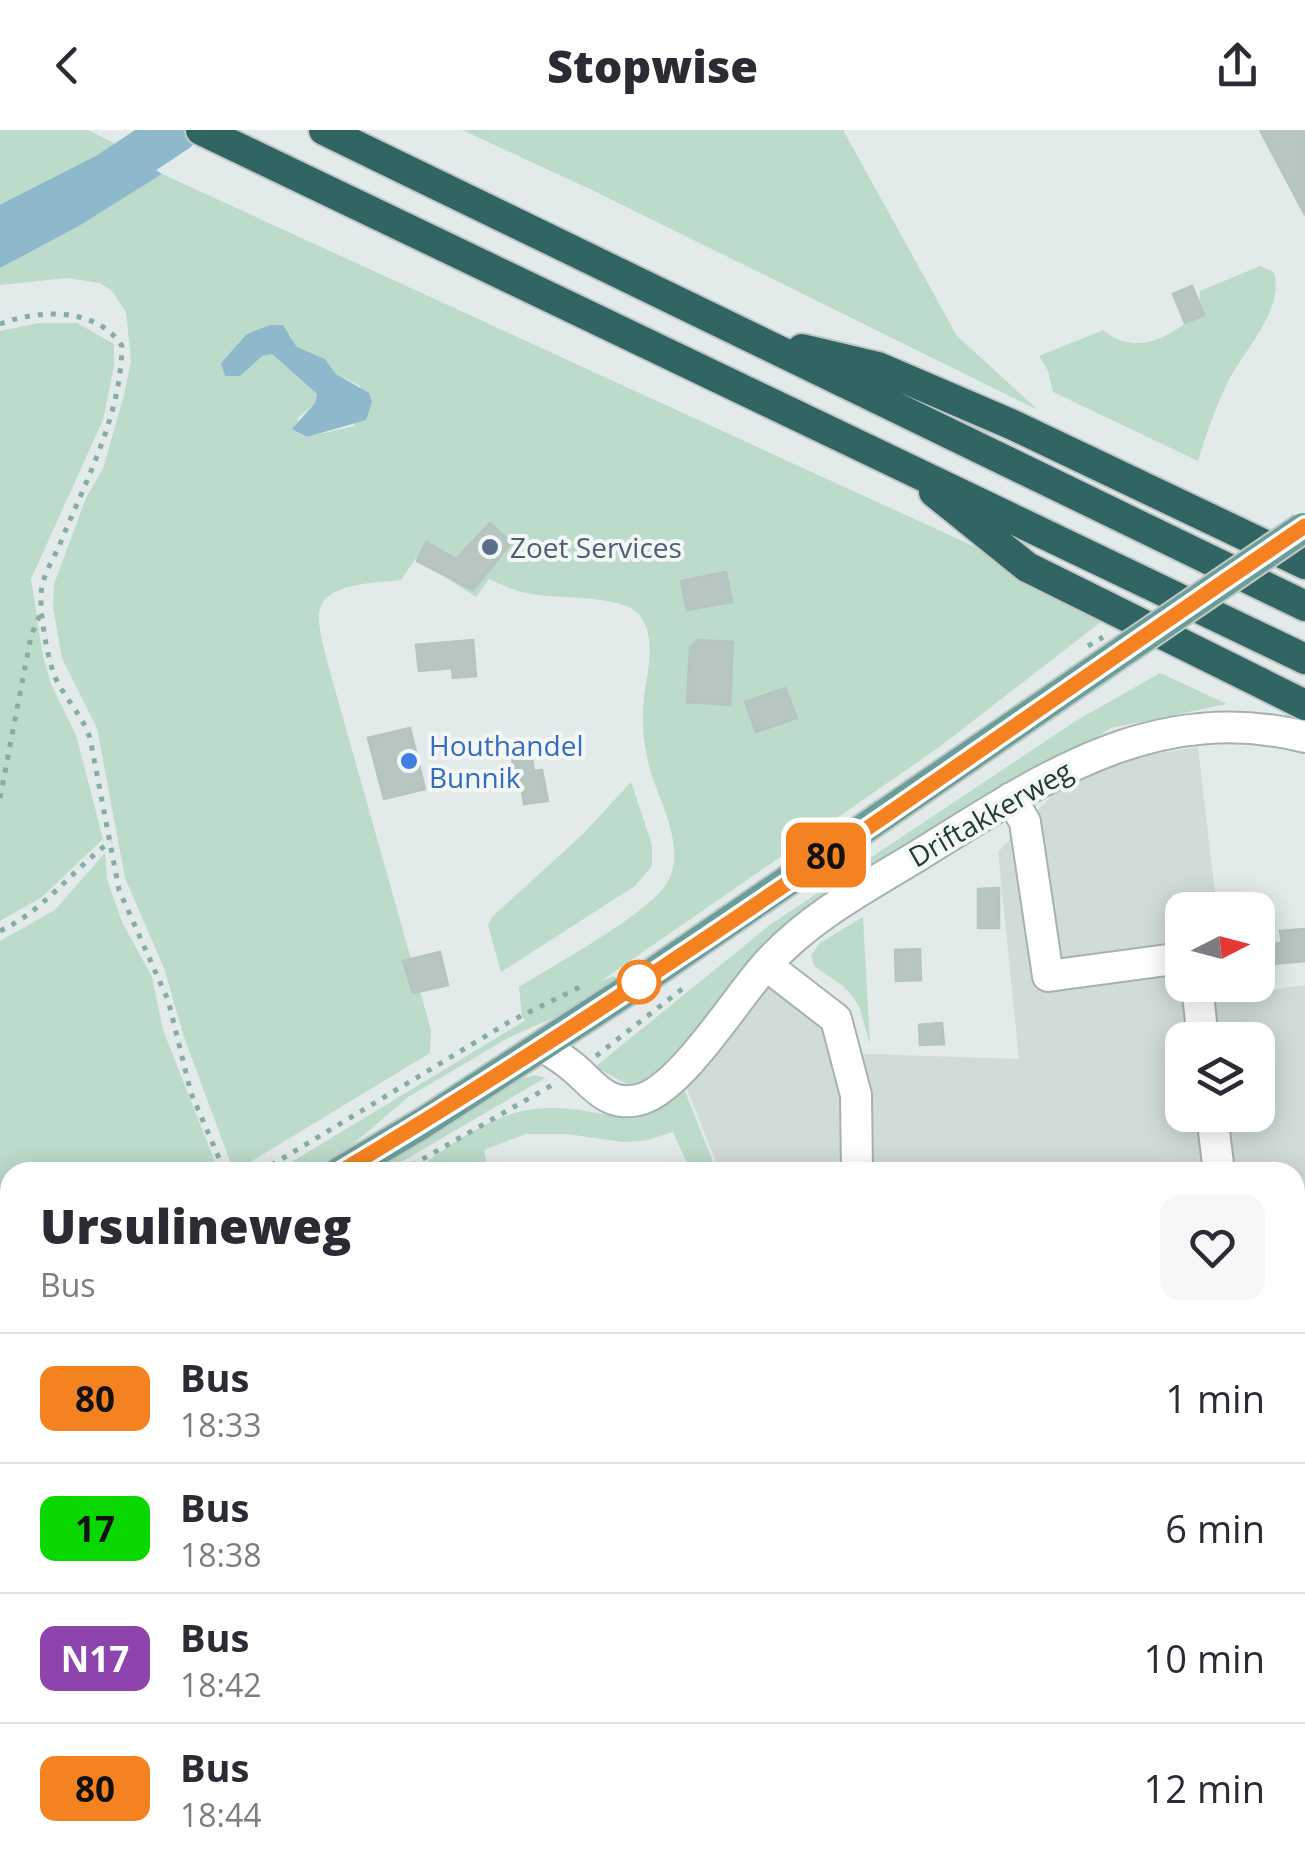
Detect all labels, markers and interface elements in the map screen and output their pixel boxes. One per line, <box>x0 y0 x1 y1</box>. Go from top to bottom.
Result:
text: Stopwise <box>547 35 758 96</box>
icon: back <box>40 38 95 93</box>
icon: share <box>1210 38 1265 93</box>
place label: Zoet Services <box>510 528 682 566</box>
marker: Zoet Services <box>479 536 501 558</box>
place label: Houthandel Bunnik <box>429 726 583 796</box>
marker: Houthandel Bunnik <box>398 750 420 772</box>
street label: Driftakkerweg <box>901 751 1079 875</box>
line badge: 80 <box>781 822 871 888</box>
text: 80 <box>806 832 846 879</box>
north arrow <box>1165 892 1275 1002</box>
map controls <box>1165 892 1275 1132</box>
unlabelled marker <box>618 961 660 1003</box>
button: layers <box>1165 1022 1275 1132</box>
text: Ursulineweg <box>40 1193 351 1258</box>
button: heart <box>1160 1195 1265 1300</box>
text: Bus <box>40 1263 96 1306</box>
text: Bus <box>180 1351 249 1403</box>
text: 1 min <box>1165 1372 1265 1424</box>
text: 80 <box>75 1375 115 1422</box>
text: 18:33 <box>180 1403 262 1446</box>
text: Bus <box>180 1481 249 1533</box>
text: 6 min <box>1165 1502 1265 1554</box>
text: 17 <box>75 1505 115 1552</box>
text: 18:38 <box>180 1533 262 1576</box>
text: Bus <box>180 1611 249 1663</box>
text: 10 min <box>1144 1632 1265 1684</box>
text: N17 <box>61 1635 129 1682</box>
text: 18:42 <box>180 1663 262 1706</box>
text: Bus <box>180 1741 249 1793</box>
text: 12 min <box>1144 1762 1265 1814</box>
text: 80 <box>75 1765 115 1812</box>
text: 18:44 <box>180 1793 262 1836</box>

